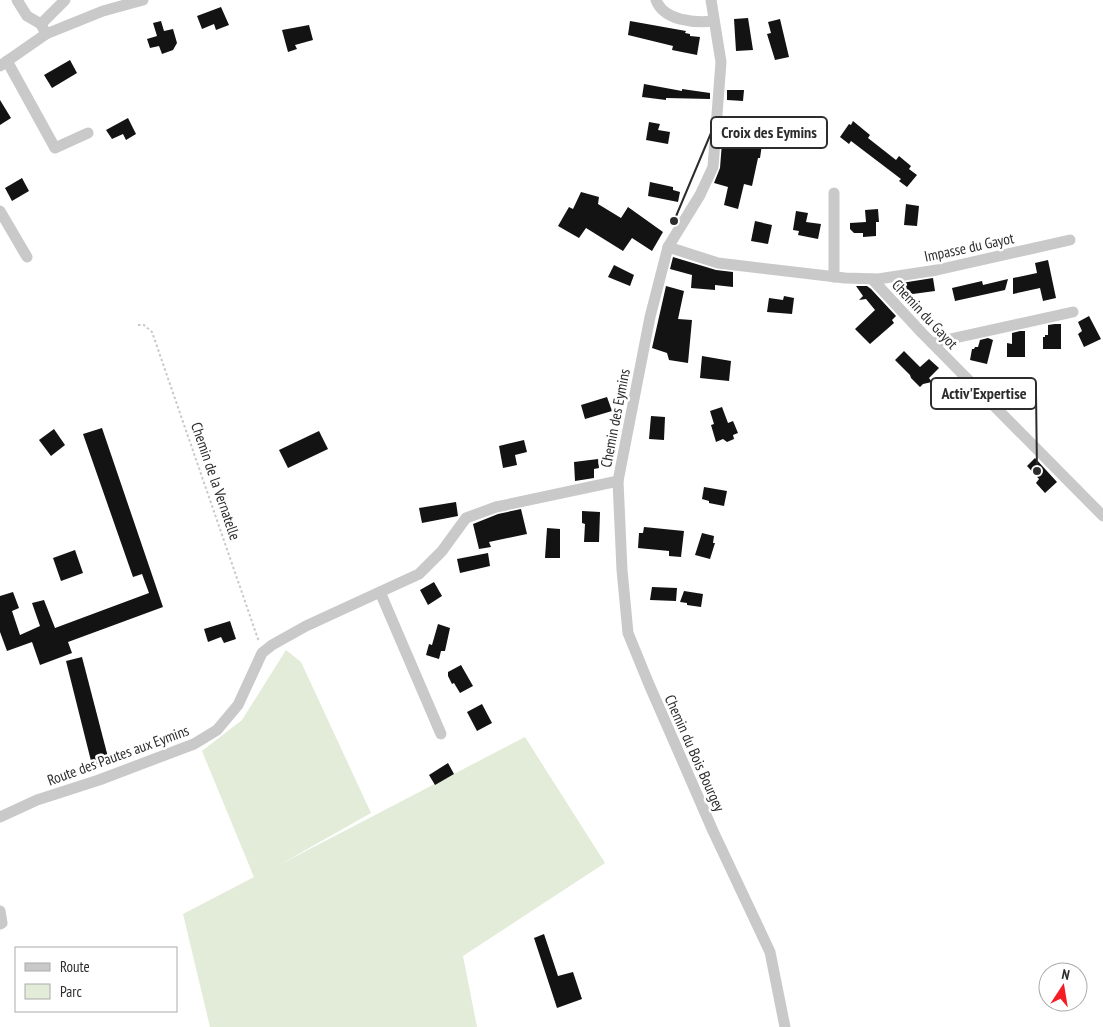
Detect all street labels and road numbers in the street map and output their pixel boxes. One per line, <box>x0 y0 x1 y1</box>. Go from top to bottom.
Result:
street label: Impasse du Gayot <box>922 228 1016 266</box>
street label: Chemin du Gayot <box>888 275 962 353</box>
street label: Chemin des Eymins <box>596 367 634 469</box>
street label: Chemin de la Vernatelle <box>187 420 245 542</box>
street label: Chemin du Bois Bourgey <box>661 692 729 815</box>
street label: Route des Pautes aux Eymins <box>45 721 191 789</box>

